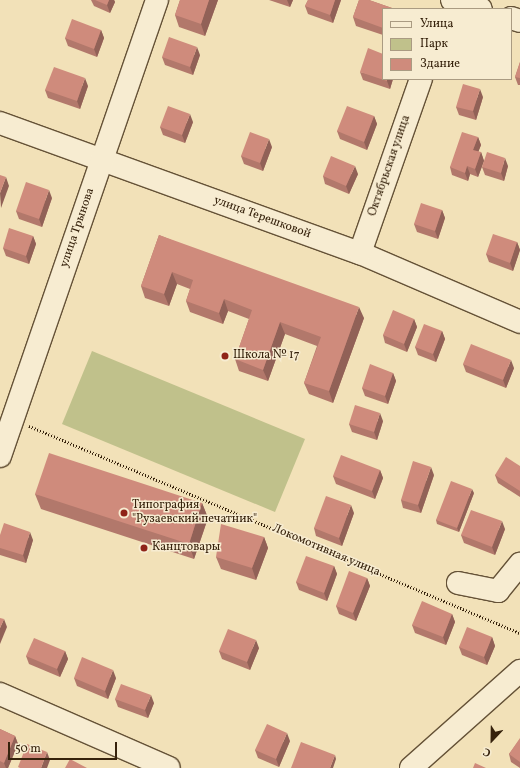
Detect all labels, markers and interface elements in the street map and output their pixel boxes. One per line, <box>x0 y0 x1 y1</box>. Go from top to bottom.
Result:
legend <box>382 8 512 80</box>
text: Улица <box>420 16 453 32</box>
text: Парк <box>420 36 448 52</box>
text: Здание <box>420 56 460 72</box>
street label: Октябрьская улица <box>366 113 414 219</box>
street label: улица Трынова <box>58 186 98 270</box>
street label: улица Терешковой <box>211 194 313 242</box>
place label: Школа № 17 <box>233 349 300 363</box>
marker: Школа № 17 <box>220 351 230 361</box>
place label: Типография "Рузаевский печатник" <box>132 499 257 527</box>
marker: Типография "Рузаевский печатник" <box>119 508 129 518</box>
street label: Локомотивная улица <box>270 522 382 580</box>
place label: Канцтовары <box>152 541 220 555</box>
marker: Канцтовары <box>139 543 149 553</box>
north arrow <box>472 720 512 760</box>
scale bar <box>10 734 119 760</box>
text: 50 m <box>15 741 41 757</box>
text: С <box>481 743 493 760</box>

